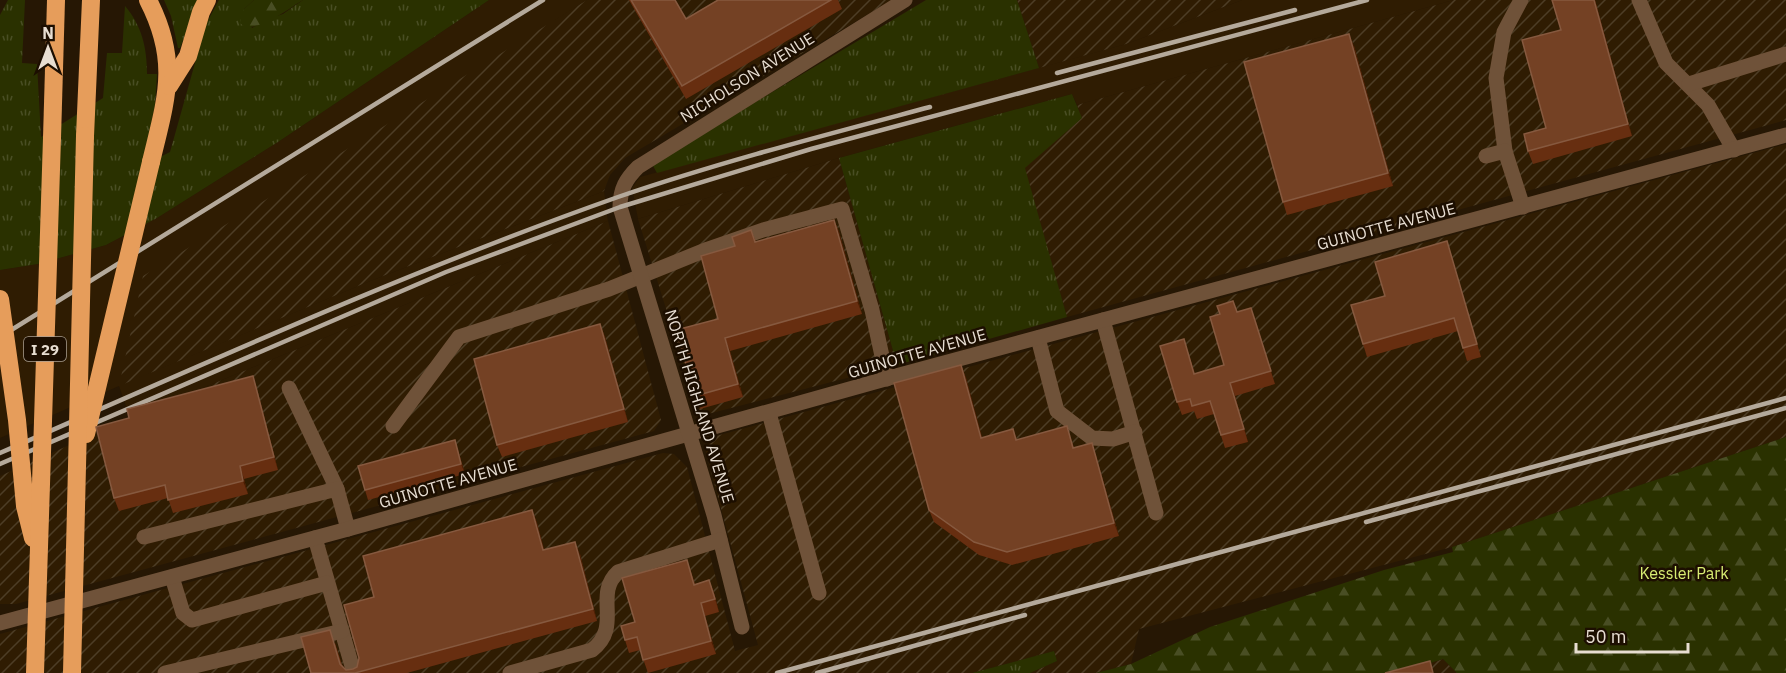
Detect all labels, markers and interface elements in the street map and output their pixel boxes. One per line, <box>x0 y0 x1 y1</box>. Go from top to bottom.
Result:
north arrow <box>18 18 78 78</box>
text: N <box>42 23 54 43</box>
street label: NICHOLSON AVENUE <box>676 28 818 126</box>
street label: GUINOTTE AVENUE <box>1315 198 1457 254</box>
street label: NORTH HIGHLAND AVENUE <box>661 307 739 505</box>
street label: GUINOTTE AVENUE <box>846 324 988 382</box>
road number: I 29 <box>24 337 66 361</box>
street label: GUINOTTE AVENUE <box>377 454 519 512</box>
park label: Kessler Park <box>1639 563 1729 583</box>
scale bar <box>1576 616 1688 654</box>
text: 50 m <box>1585 625 1627 648</box>

